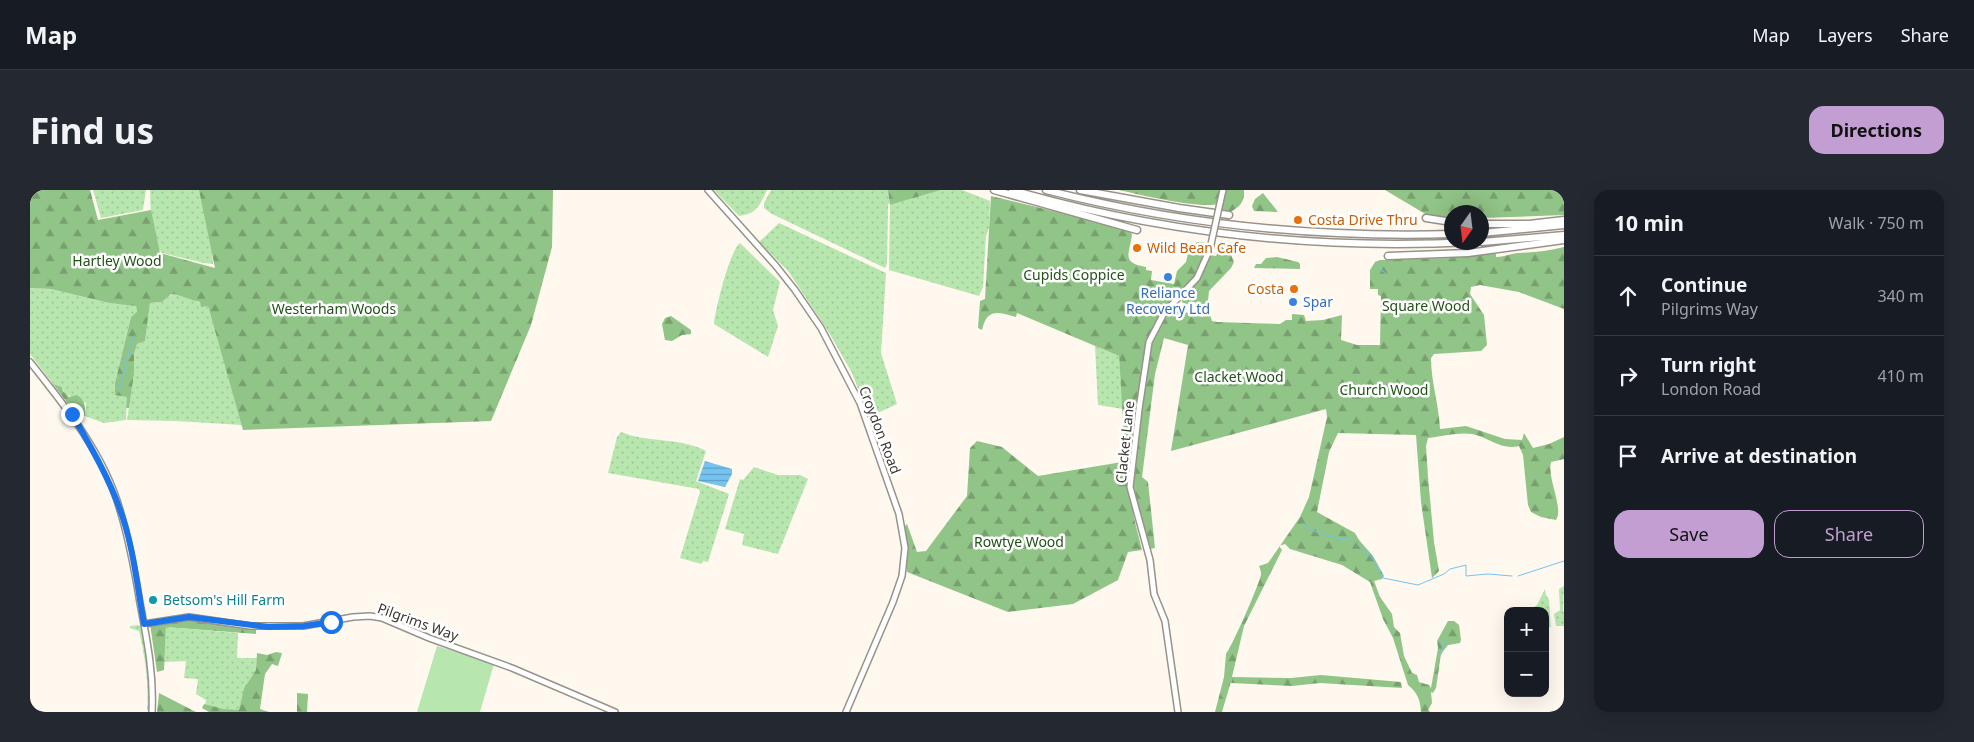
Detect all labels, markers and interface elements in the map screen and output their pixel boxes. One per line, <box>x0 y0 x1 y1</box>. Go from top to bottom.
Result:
text: Map <box>25 18 77 51</box>
text: Map <box>1752 23 1790 47</box>
text: Layers <box>1818 23 1873 47</box>
text: Share <box>1901 23 1949 47</box>
button: Directions <box>1809 106 1944 154</box>
text: Find us <box>30 107 154 154</box>
north arrow <box>1444 205 1489 250</box>
text: 10 min <box>1614 209 1684 237</box>
place label: Costa Drive Thru <box>1308 210 1418 229</box>
text: Walk · 750 m <box>1829 212 1924 234</box>
marker: Costa Drive Thru <box>1292 214 1304 226</box>
place label: Wild Bean Cafe <box>1147 238 1246 257</box>
marker: Wild Bean Cafe <box>1131 242 1143 254</box>
park label: Hartley Wood <box>72 251 162 270</box>
park label: Cupids Coppice <box>1023 265 1125 284</box>
marker: Reliance Recovery Ltd <box>1162 271 1174 283</box>
text: Continue <box>1661 272 1747 298</box>
place label: Costa <box>1247 279 1284 298</box>
icon: ahead <box>1614 282 1642 310</box>
place label: Reliance Recovery Ltd <box>1126 283 1210 318</box>
marker: Costa <box>1288 283 1300 295</box>
text: 340 m <box>1877 285 1924 307</box>
place label: Spar <box>1303 292 1333 311</box>
marker: Spar <box>1287 296 1299 308</box>
park label: Square Wood <box>1382 296 1470 315</box>
text: Pilgrims Way <box>1661 298 1758 320</box>
park label: Westerham Woods <box>272 299 396 318</box>
text: Turn right <box>1661 352 1756 378</box>
icon: right <box>1614 362 1642 390</box>
text: 410 m <box>1877 365 1924 387</box>
park label: Clacket Wood <box>1194 367 1284 386</box>
text: London Road <box>1661 378 1761 400</box>
park label: Church Wood <box>1340 380 1428 399</box>
street label: Croydon Road <box>855 383 906 476</box>
street label: Clacket Lane <box>1111 400 1138 484</box>
route end <box>61 403 84 426</box>
icon: arrive <box>1614 442 1642 470</box>
text: Arrive at destination <box>1661 443 1857 469</box>
button: Save <box>1614 510 1764 558</box>
button: Share <box>1774 510 1924 558</box>
park label: Rowtye Wood <box>974 532 1064 551</box>
place label: Betsom's Hill Farm <box>163 590 285 609</box>
marker: Betsom's Hill Farm <box>147 594 159 606</box>
street label: Pilgrims Way <box>375 598 462 645</box>
map controls <box>1504 607 1549 697</box>
button: + <box>1504 607 1549 652</box>
route start <box>320 611 343 634</box>
button: − <box>1504 652 1549 697</box>

